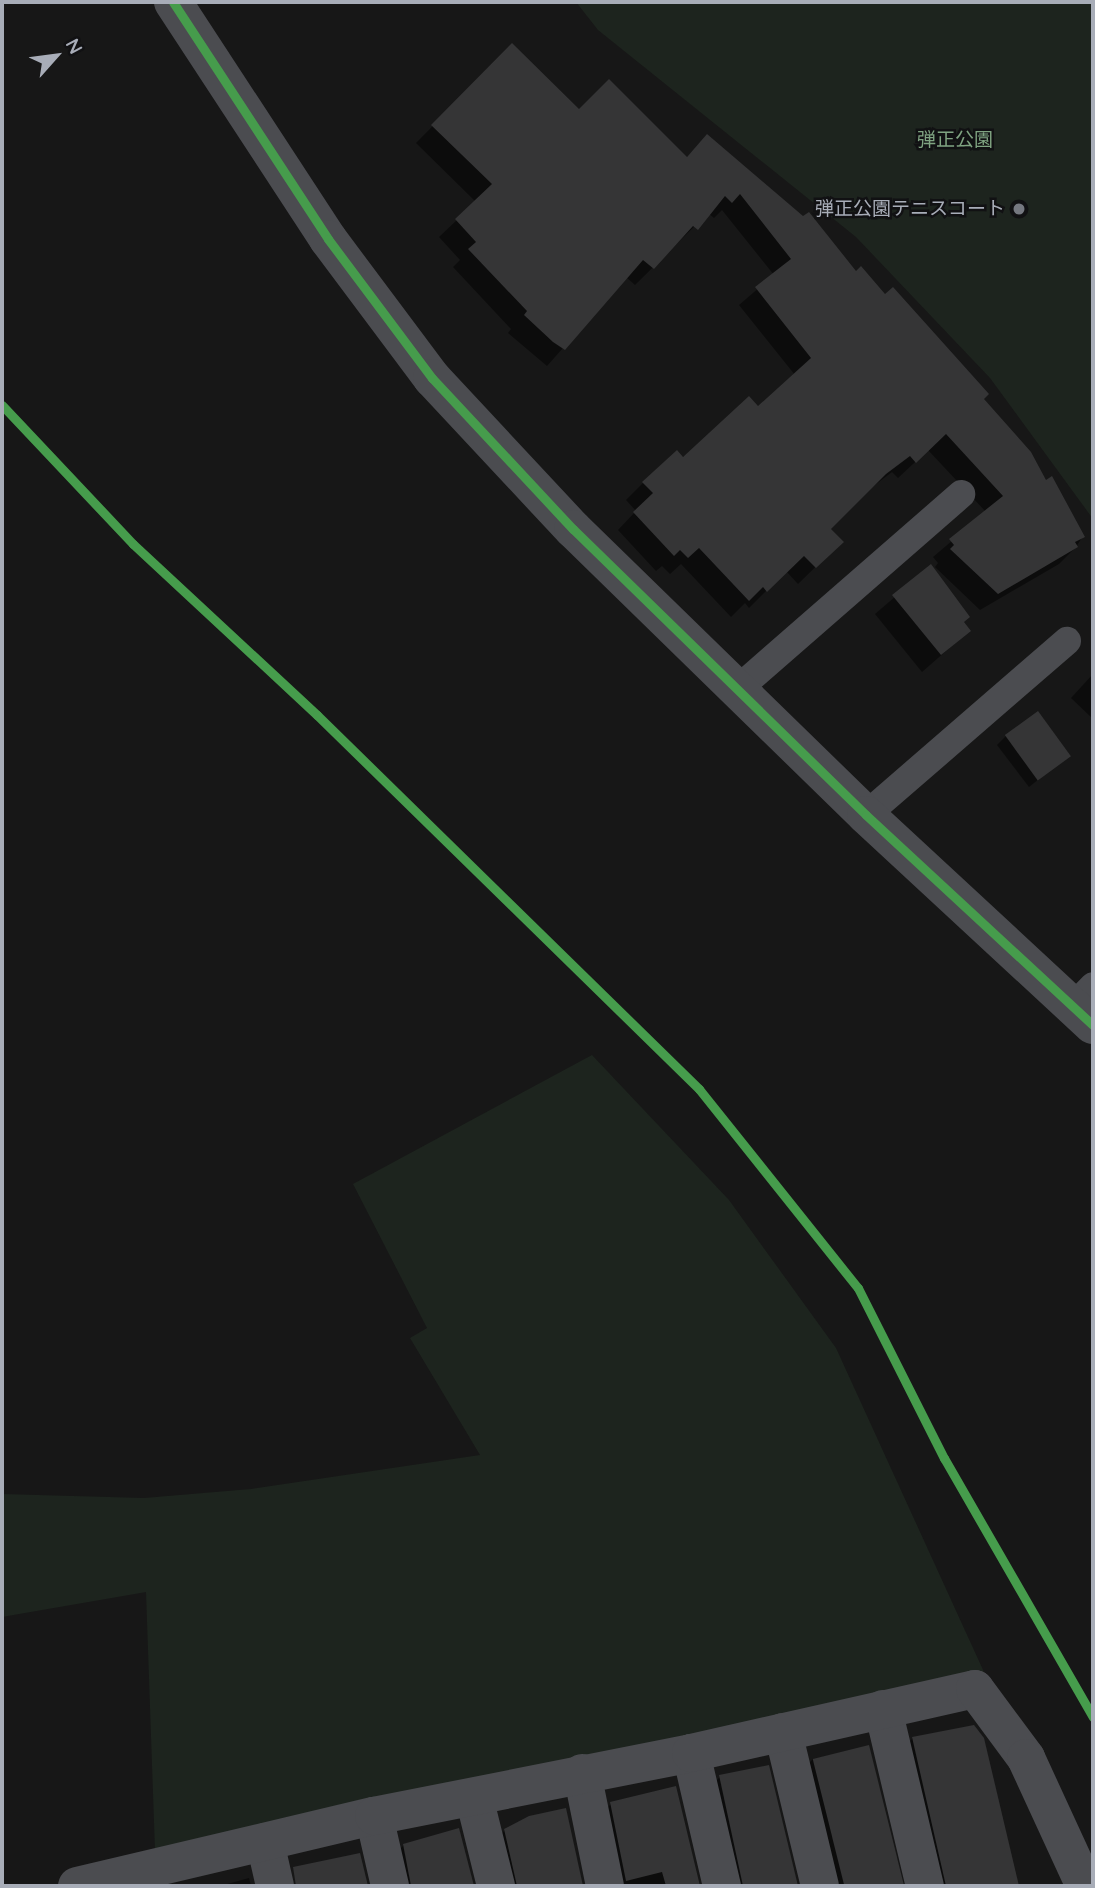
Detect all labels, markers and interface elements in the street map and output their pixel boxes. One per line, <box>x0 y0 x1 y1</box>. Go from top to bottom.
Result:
north arrow <box>21 21 91 91</box>
text: N <box>61 34 88 58</box>
park label: 弾正公園 <box>917 129 993 151</box>
place label: 弾正公園テニスコート <box>815 198 1005 220</box>
marker: 弾正公園テニスコート <box>1011 201 1027 217</box>

